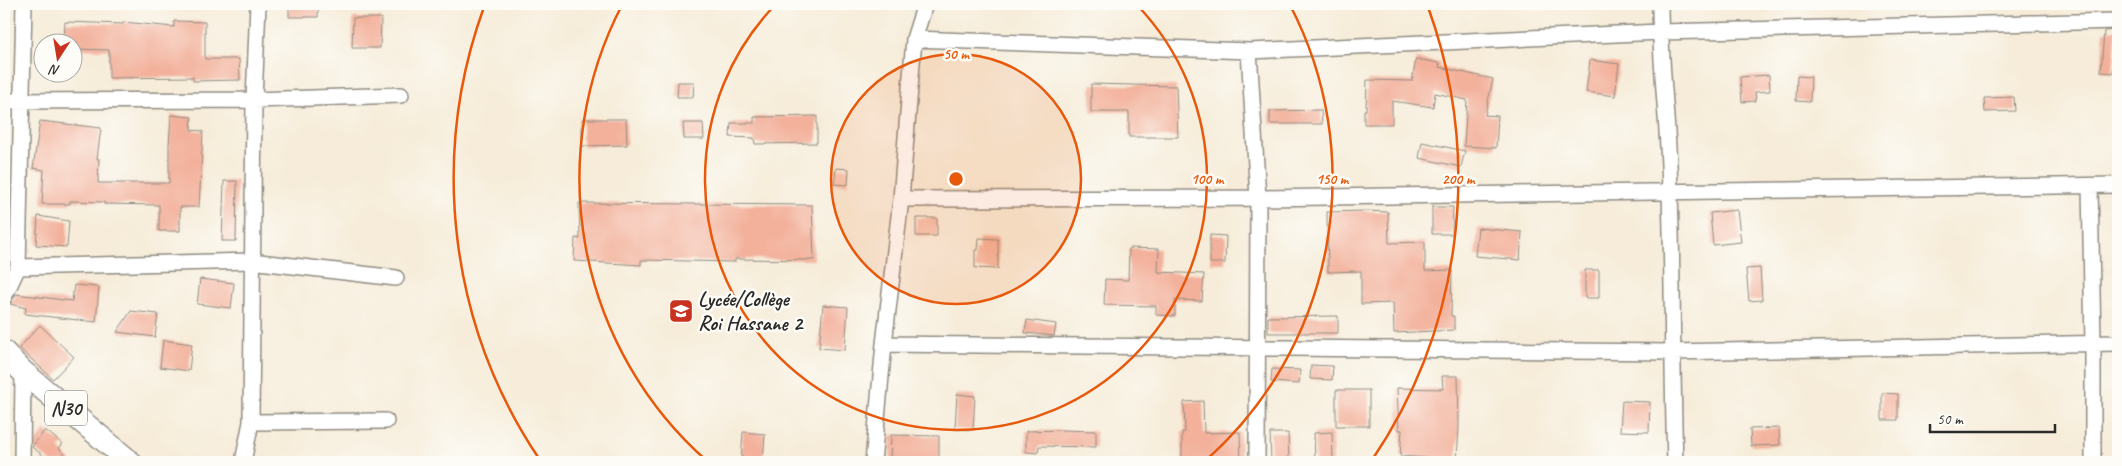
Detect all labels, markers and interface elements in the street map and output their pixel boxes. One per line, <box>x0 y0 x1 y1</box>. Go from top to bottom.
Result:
north arrow <box>32 32 82 82</box>
text: 50 m <box>943 45 970 64</box>
text: N <box>47 61 61 79</box>
centre of rings <box>947 170 965 188</box>
text: 100 m <box>1191 170 1225 189</box>
text: 150 m <box>1316 170 1350 189</box>
text: 200 m <box>1442 170 1476 189</box>
place label: Lycée/Collège Roi Hassane 2 <box>698 286 805 336</box>
school or university icon: Lycée/Collège Roi Hassane 2 <box>668 298 694 324</box>
road number: N30 <box>45 390 87 426</box>
scale bar <box>1930 401 2054 433</box>
text: 50 m <box>1937 410 1964 429</box>

